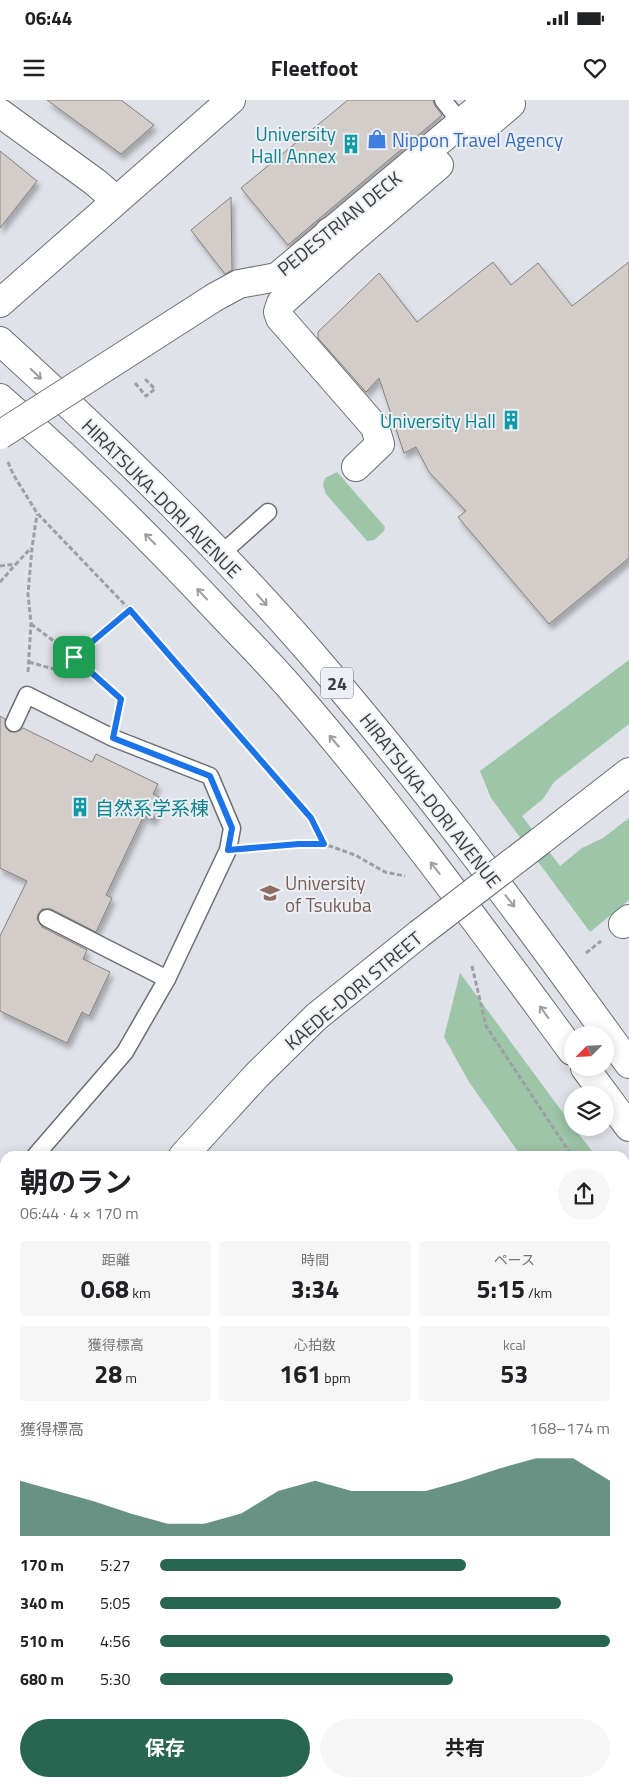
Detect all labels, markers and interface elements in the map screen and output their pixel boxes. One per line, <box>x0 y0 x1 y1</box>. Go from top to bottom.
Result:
text: 06:44 <box>25 3 72 32</box>
text: Fleetfoot <box>271 51 358 85</box>
icon: menu <box>20 54 48 82</box>
icon: heart <box>581 54 609 82</box>
place label: University Hall Annex <box>251 119 336 170</box>
place label: Nippon Travel Agency <box>392 125 563 154</box>
shop icon: Nippon Travel Agency <box>366 128 388 150</box>
building icon: University Hall Annex <box>340 133 362 155</box>
street label: PEDESTRIAN DECK <box>270 163 408 282</box>
one-way arrow <box>30 368 42 380</box>
place label: University Hall <box>380 406 496 435</box>
building icon: University Hall <box>500 409 522 431</box>
street label: HIRATSUKA-DORI AVENUE <box>76 412 248 584</box>
one-way arrow <box>144 534 156 546</box>
one-way arrow <box>196 587 208 600</box>
one-way arrow <box>256 593 268 606</box>
pin <box>53 636 95 678</box>
icon: arrive <box>60 643 88 671</box>
road number: 24 <box>321 668 353 698</box>
street label: HIRATSUKA-DORI AVENUE <box>353 706 509 894</box>
one-way arrow <box>329 734 340 747</box>
place label: 自然系学系棟 <box>95 793 209 822</box>
building icon: 自然系学系棟 <box>69 796 91 818</box>
one-way arrow <box>430 862 441 875</box>
place label: University of Tsukuba <box>285 868 372 919</box>
school or university icon: University of Tsukuba <box>259 882 281 904</box>
one-way arrow <box>505 894 515 908</box>
street label: KAEDE-DORI STREET <box>278 924 428 1056</box>
one-way arrow <box>538 1006 549 1019</box>
north arrow <box>564 1026 614 1076</box>
map controls <box>564 1026 614 1136</box>
button: layers <box>564 1086 614 1136</box>
text: 朝のラン <box>20 1160 132 1203</box>
button: share <box>558 1168 610 1220</box>
text: 06:44 · 4 × 170 m <box>20 1201 139 1225</box>
text: 距離 <box>102 1249 130 1270</box>
text: 時間 <box>301 1249 329 1270</box>
text: ペース <box>494 1249 535 1270</box>
text: 0.68 <box>81 1270 129 1308</box>
text: 3:34 <box>291 1270 339 1308</box>
text: 5:15 <box>476 1270 525 1308</box>
text: km <box>129 1282 151 1303</box>
text: /km <box>525 1282 552 1303</box>
text: 獲得標高 <box>88 1334 144 1355</box>
text: 心拍数 <box>294 1334 336 1355</box>
text: kcal <box>503 1334 526 1355</box>
text: 28 <box>94 1355 122 1393</box>
text: 161 <box>279 1355 321 1393</box>
text: 53 <box>500 1355 528 1393</box>
text: m <box>122 1367 137 1388</box>
text: bpm <box>321 1367 351 1388</box>
text: 168–174 m <box>529 1416 610 1440</box>
text: 獲得標高 <box>20 1417 84 1441</box>
text: 170 m <box>20 1553 64 1577</box>
text: 5:27 <box>100 1553 130 1577</box>
text: 340 m <box>20 1591 64 1615</box>
text: 5:05 <box>100 1591 130 1615</box>
text: 510 m <box>20 1629 64 1653</box>
text: 4:56 <box>100 1629 130 1653</box>
text: 680 m <box>20 1667 64 1691</box>
text: 5:30 <box>100 1667 130 1691</box>
button: 保存 <box>20 1719 310 1777</box>
button: 共有 <box>320 1719 610 1777</box>

